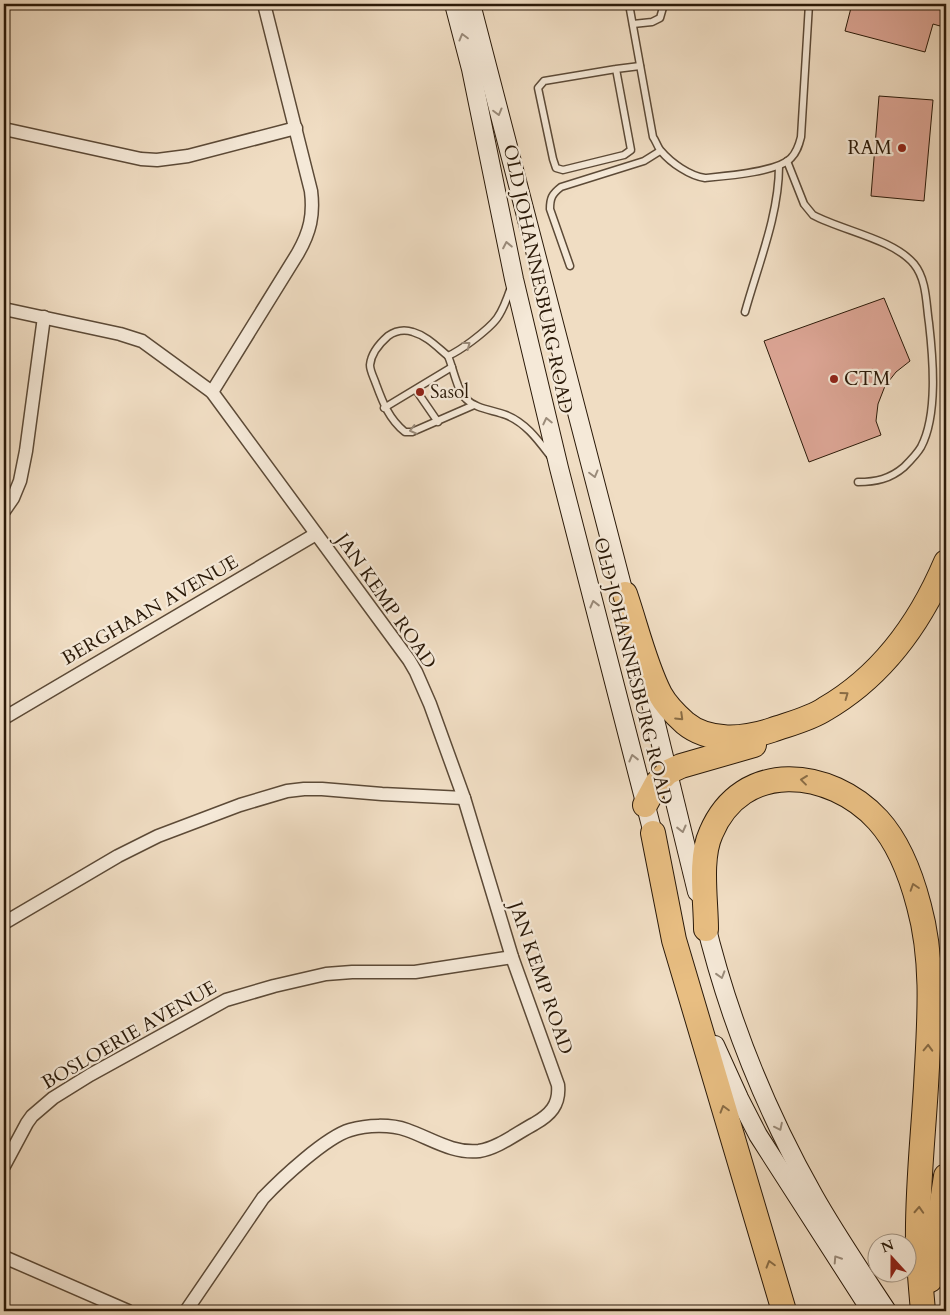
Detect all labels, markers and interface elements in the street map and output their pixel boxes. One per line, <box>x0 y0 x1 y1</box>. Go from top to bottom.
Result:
one-way arrow <box>458 33 468 41</box>
one-way arrow <box>492 108 503 117</box>
place label: RAM <box>847 135 892 161</box>
street label: OLD JOHANNESBURG ROAD <box>497 142 579 416</box>
marker: RAM <box>896 142 908 154</box>
one-way arrow <box>502 241 513 250</box>
one-way arrow <box>461 342 471 351</box>
place label: CTM <box>844 366 890 392</box>
marker: CTM <box>828 373 840 385</box>
place label: Sasol <box>430 379 469 405</box>
marker: Sasol <box>414 386 426 398</box>
one-way arrow <box>542 416 553 425</box>
one-way arrow <box>409 424 418 435</box>
one-way arrow <box>588 469 598 477</box>
street label: JAN KEMP ROAD <box>328 526 443 674</box>
street label: OLD JOHANNESBURG ROAD <box>587 535 679 807</box>
street label: BERGHAAN AVENUE <box>57 549 243 671</box>
one-way arrow <box>589 600 599 608</box>
one-way arrow <box>839 693 848 701</box>
one-way arrow <box>674 711 683 720</box>
one-way arrow <box>628 753 639 762</box>
one-way arrow <box>800 775 808 786</box>
one-way arrow <box>676 824 687 833</box>
one-way arrow <box>909 884 919 892</box>
street label: JAN KEMP ROAD <box>502 895 579 1058</box>
one-way arrow <box>715 971 725 979</box>
street label: BOSLOERIE AVENUE <box>37 974 221 1096</box>
one-way arrow <box>922 1044 933 1052</box>
one-way arrow <box>720 1105 730 1113</box>
one-way arrow <box>773 1122 783 1131</box>
one-way arrow <box>914 1206 925 1214</box>
north arrow <box>868 1232 918 1282</box>
text: N <box>878 1235 897 1257</box>
one-way arrow <box>834 1256 843 1265</box>
one-way arrow <box>766 1261 776 1269</box>

